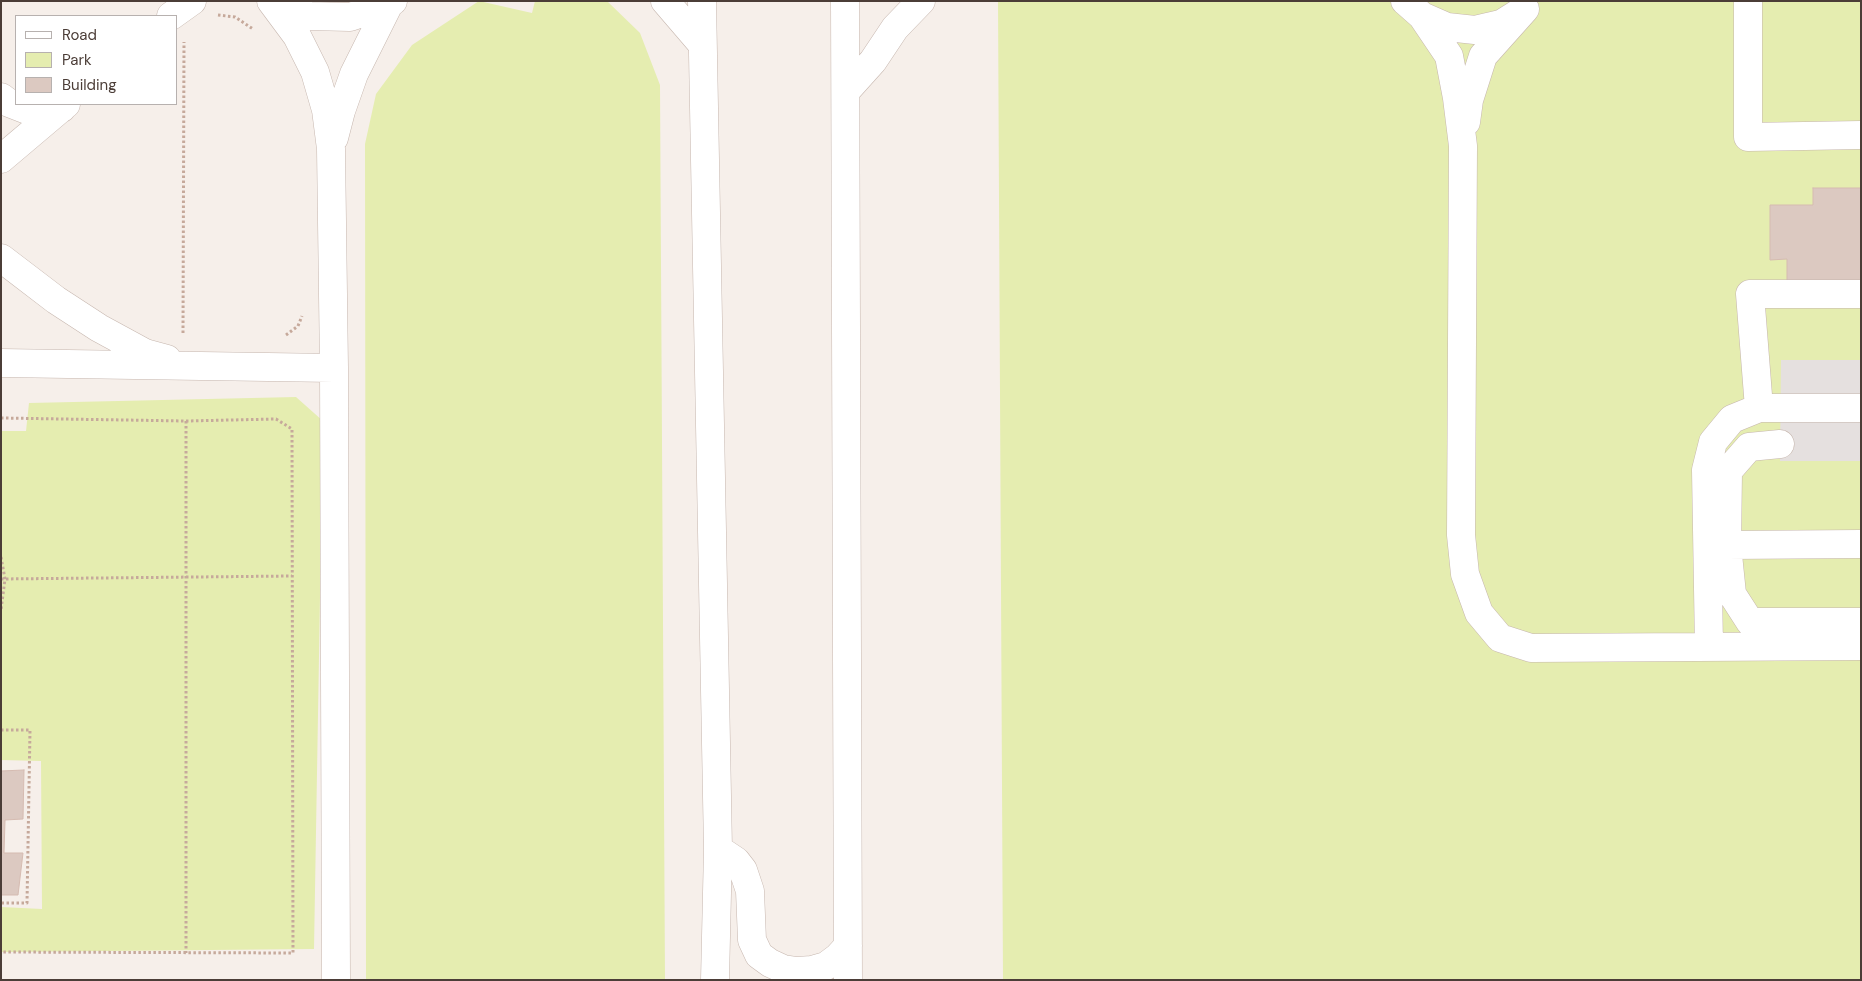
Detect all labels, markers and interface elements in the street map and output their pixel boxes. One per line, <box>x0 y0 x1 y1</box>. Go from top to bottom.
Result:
legend <box>15 15 178 105</box>
text: Road <box>62 25 97 45</box>
text: Park <box>62 50 92 70</box>
text: Building <box>62 75 117 95</box>

